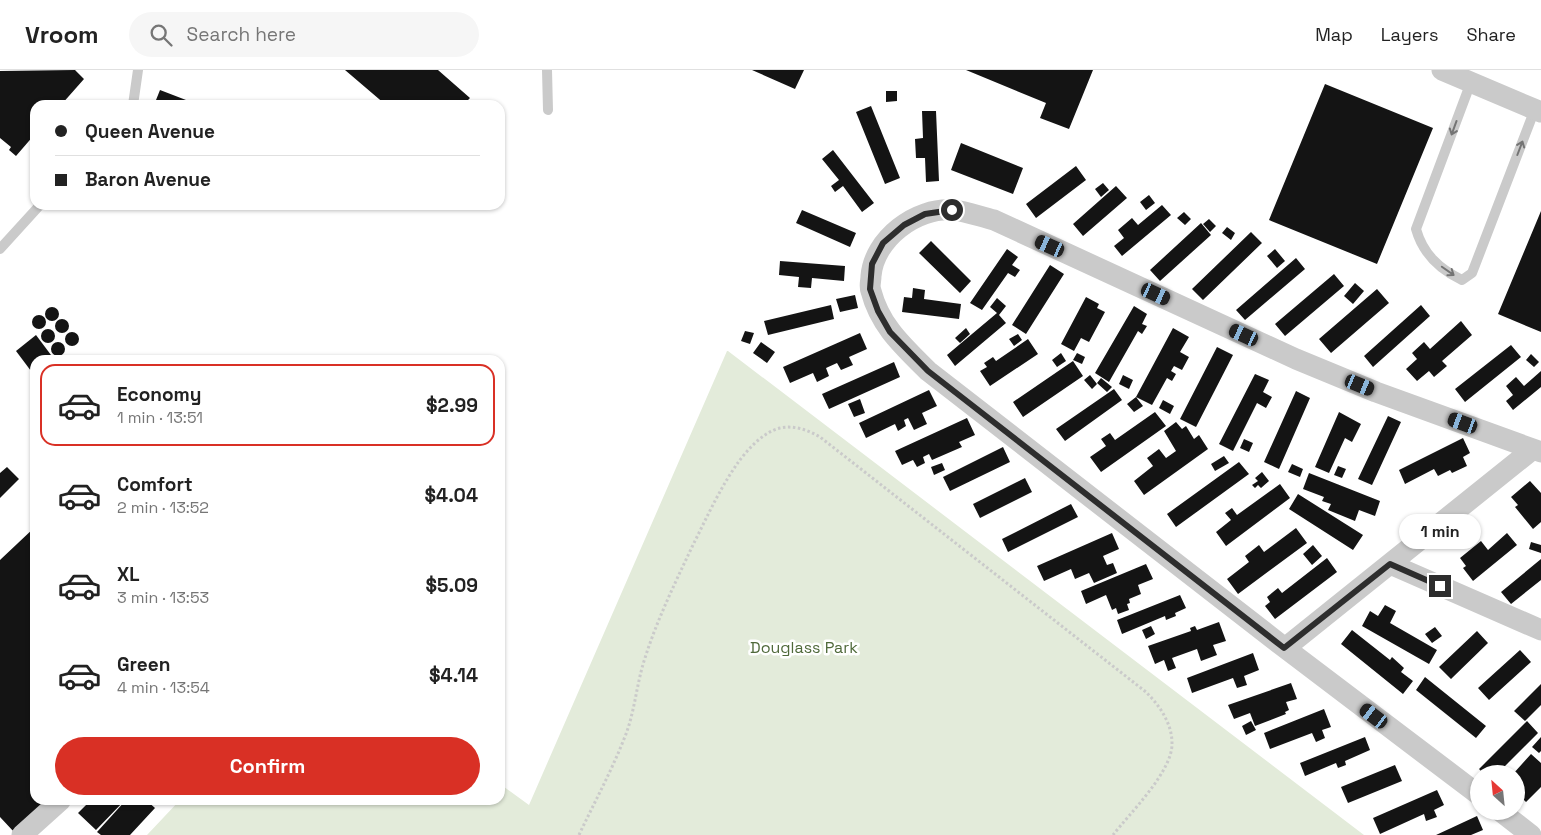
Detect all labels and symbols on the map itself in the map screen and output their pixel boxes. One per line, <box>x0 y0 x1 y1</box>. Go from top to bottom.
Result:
one-way arrow <box>1449 120 1458 135</box>
one-way arrow <box>1516 141 1525 156</box>
route start <box>941 199 963 221</box>
car <box>1033 233 1066 259</box>
one-way arrow <box>1441 266 1455 276</box>
car <box>1139 281 1172 307</box>
car <box>1227 322 1260 348</box>
car <box>1343 372 1376 398</box>
car <box>1446 411 1479 435</box>
callout: 1 min <box>1399 514 1481 548</box>
route end <box>1429 575 1451 597</box>
park label: Douglass Park <box>750 637 858 658</box>
car <box>1357 701 1390 731</box>
north arrow <box>1470 765 1525 820</box>

